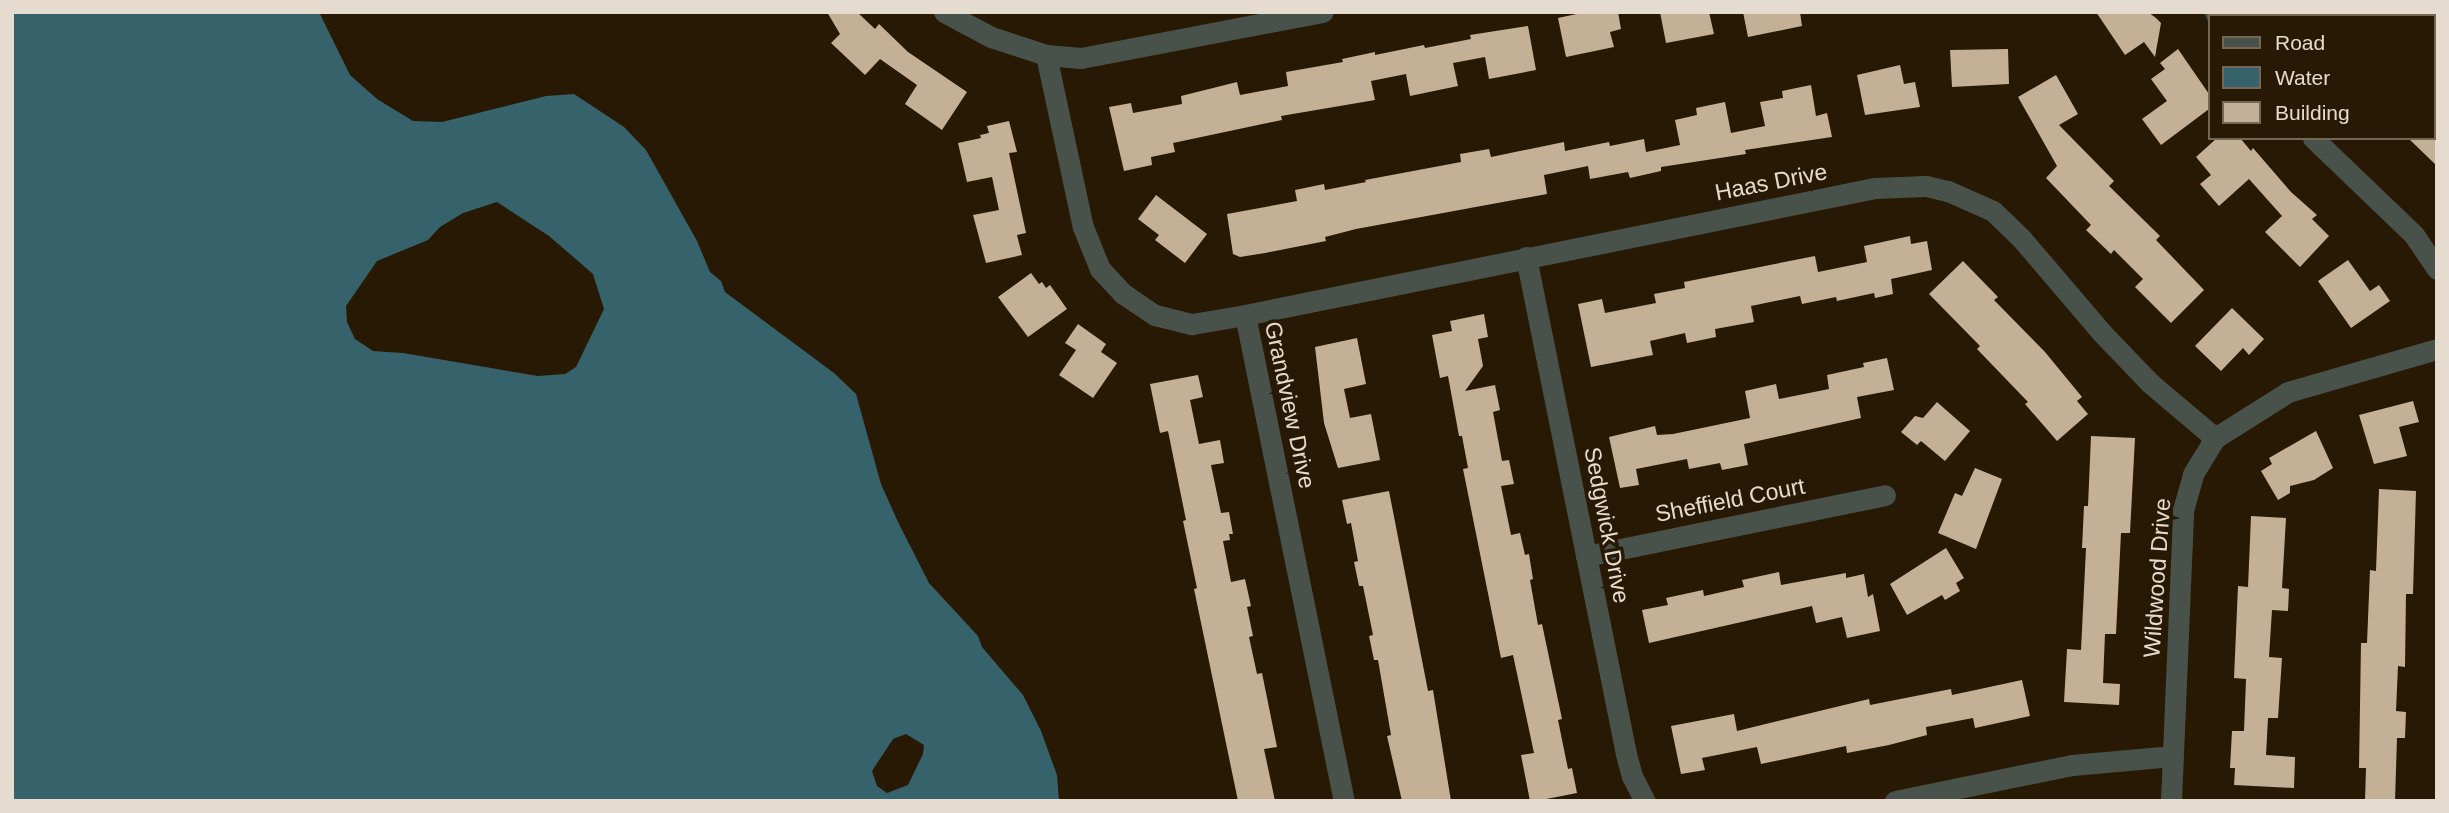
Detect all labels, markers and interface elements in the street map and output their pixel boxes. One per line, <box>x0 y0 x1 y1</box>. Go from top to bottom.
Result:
legend <box>2208 14 2435 140</box>
text: Road <box>2275 31 2325 54</box>
text: Water <box>2275 66 2330 89</box>
text: Building <box>2275 101 2350 124</box>
street label: Haas Drive <box>1713 158 1829 206</box>
street label: Grandview Drive <box>1259 319 1321 491</box>
street label: Sedgwick Drive <box>1578 445 1636 605</box>
street label: Sheffield Court <box>1653 472 1807 528</box>
street label: Wildwood Drive <box>2138 497 2176 659</box>

